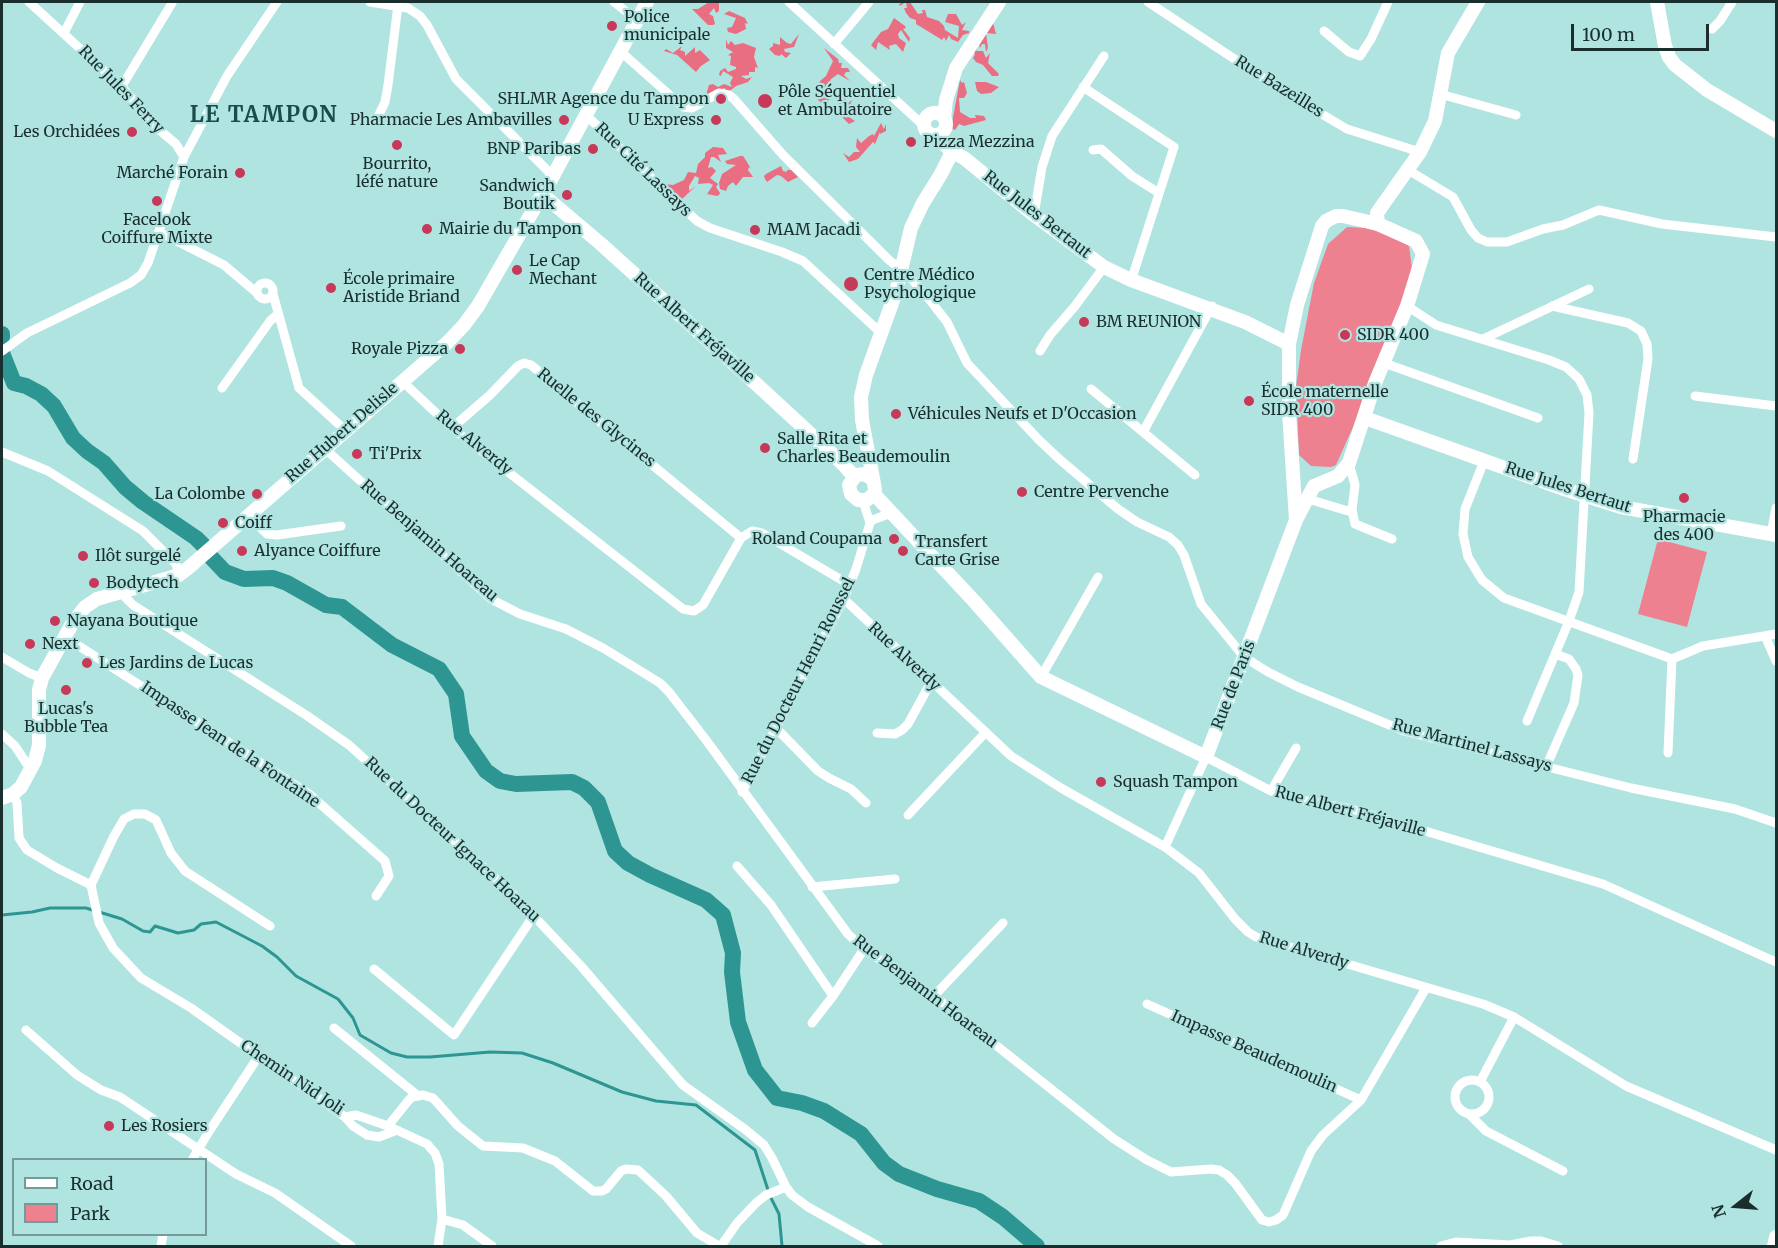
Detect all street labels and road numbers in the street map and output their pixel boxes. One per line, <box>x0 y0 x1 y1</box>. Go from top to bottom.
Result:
street label: Rue Jules Ferry <box>74 42 168 138</box>
street label: Rue Bazeilles <box>1231 52 1327 122</box>
street label: Rue Cité Lassays <box>591 119 695 221</box>
street label: Rue Jules Bertaut <box>979 167 1095 263</box>
street label: Rue Albert Fréjaville <box>630 269 758 387</box>
street label: Ruelle des Glycines <box>533 364 659 472</box>
street label: Rue Hubert Delisle <box>282 379 402 487</box>
street label: Rue Alverdy <box>432 407 516 479</box>
street label: Rue Jules Bertaut <box>1503 459 1633 517</box>
street label: Rue Benjamin Hoareau <box>356 476 502 606</box>
street label: Rue du Docteur Henri Roussel <box>738 575 860 787</box>
street label: Rue Alverdy <box>864 619 944 695</box>
street label: Rue de Paris <box>1208 638 1260 732</box>
street label: Impasse Jean de la Fontaine <box>137 678 323 812</box>
street label: Rue Martinel Lassays <box>1390 715 1554 777</box>
street label: Rue du Docteur Ignace Hoarau <box>360 754 544 926</box>
street label: Rue Albert Fréjaville <box>1273 783 1427 841</box>
street label: Rue Alverdy <box>1257 928 1351 974</box>
street label: Rue Benjamin Hoareau <box>849 931 1001 1053</box>
street label: Impasse Beaudemoulin <box>1168 1007 1340 1097</box>
street label: Chemin Nid Joli <box>237 1036 347 1120</box>

